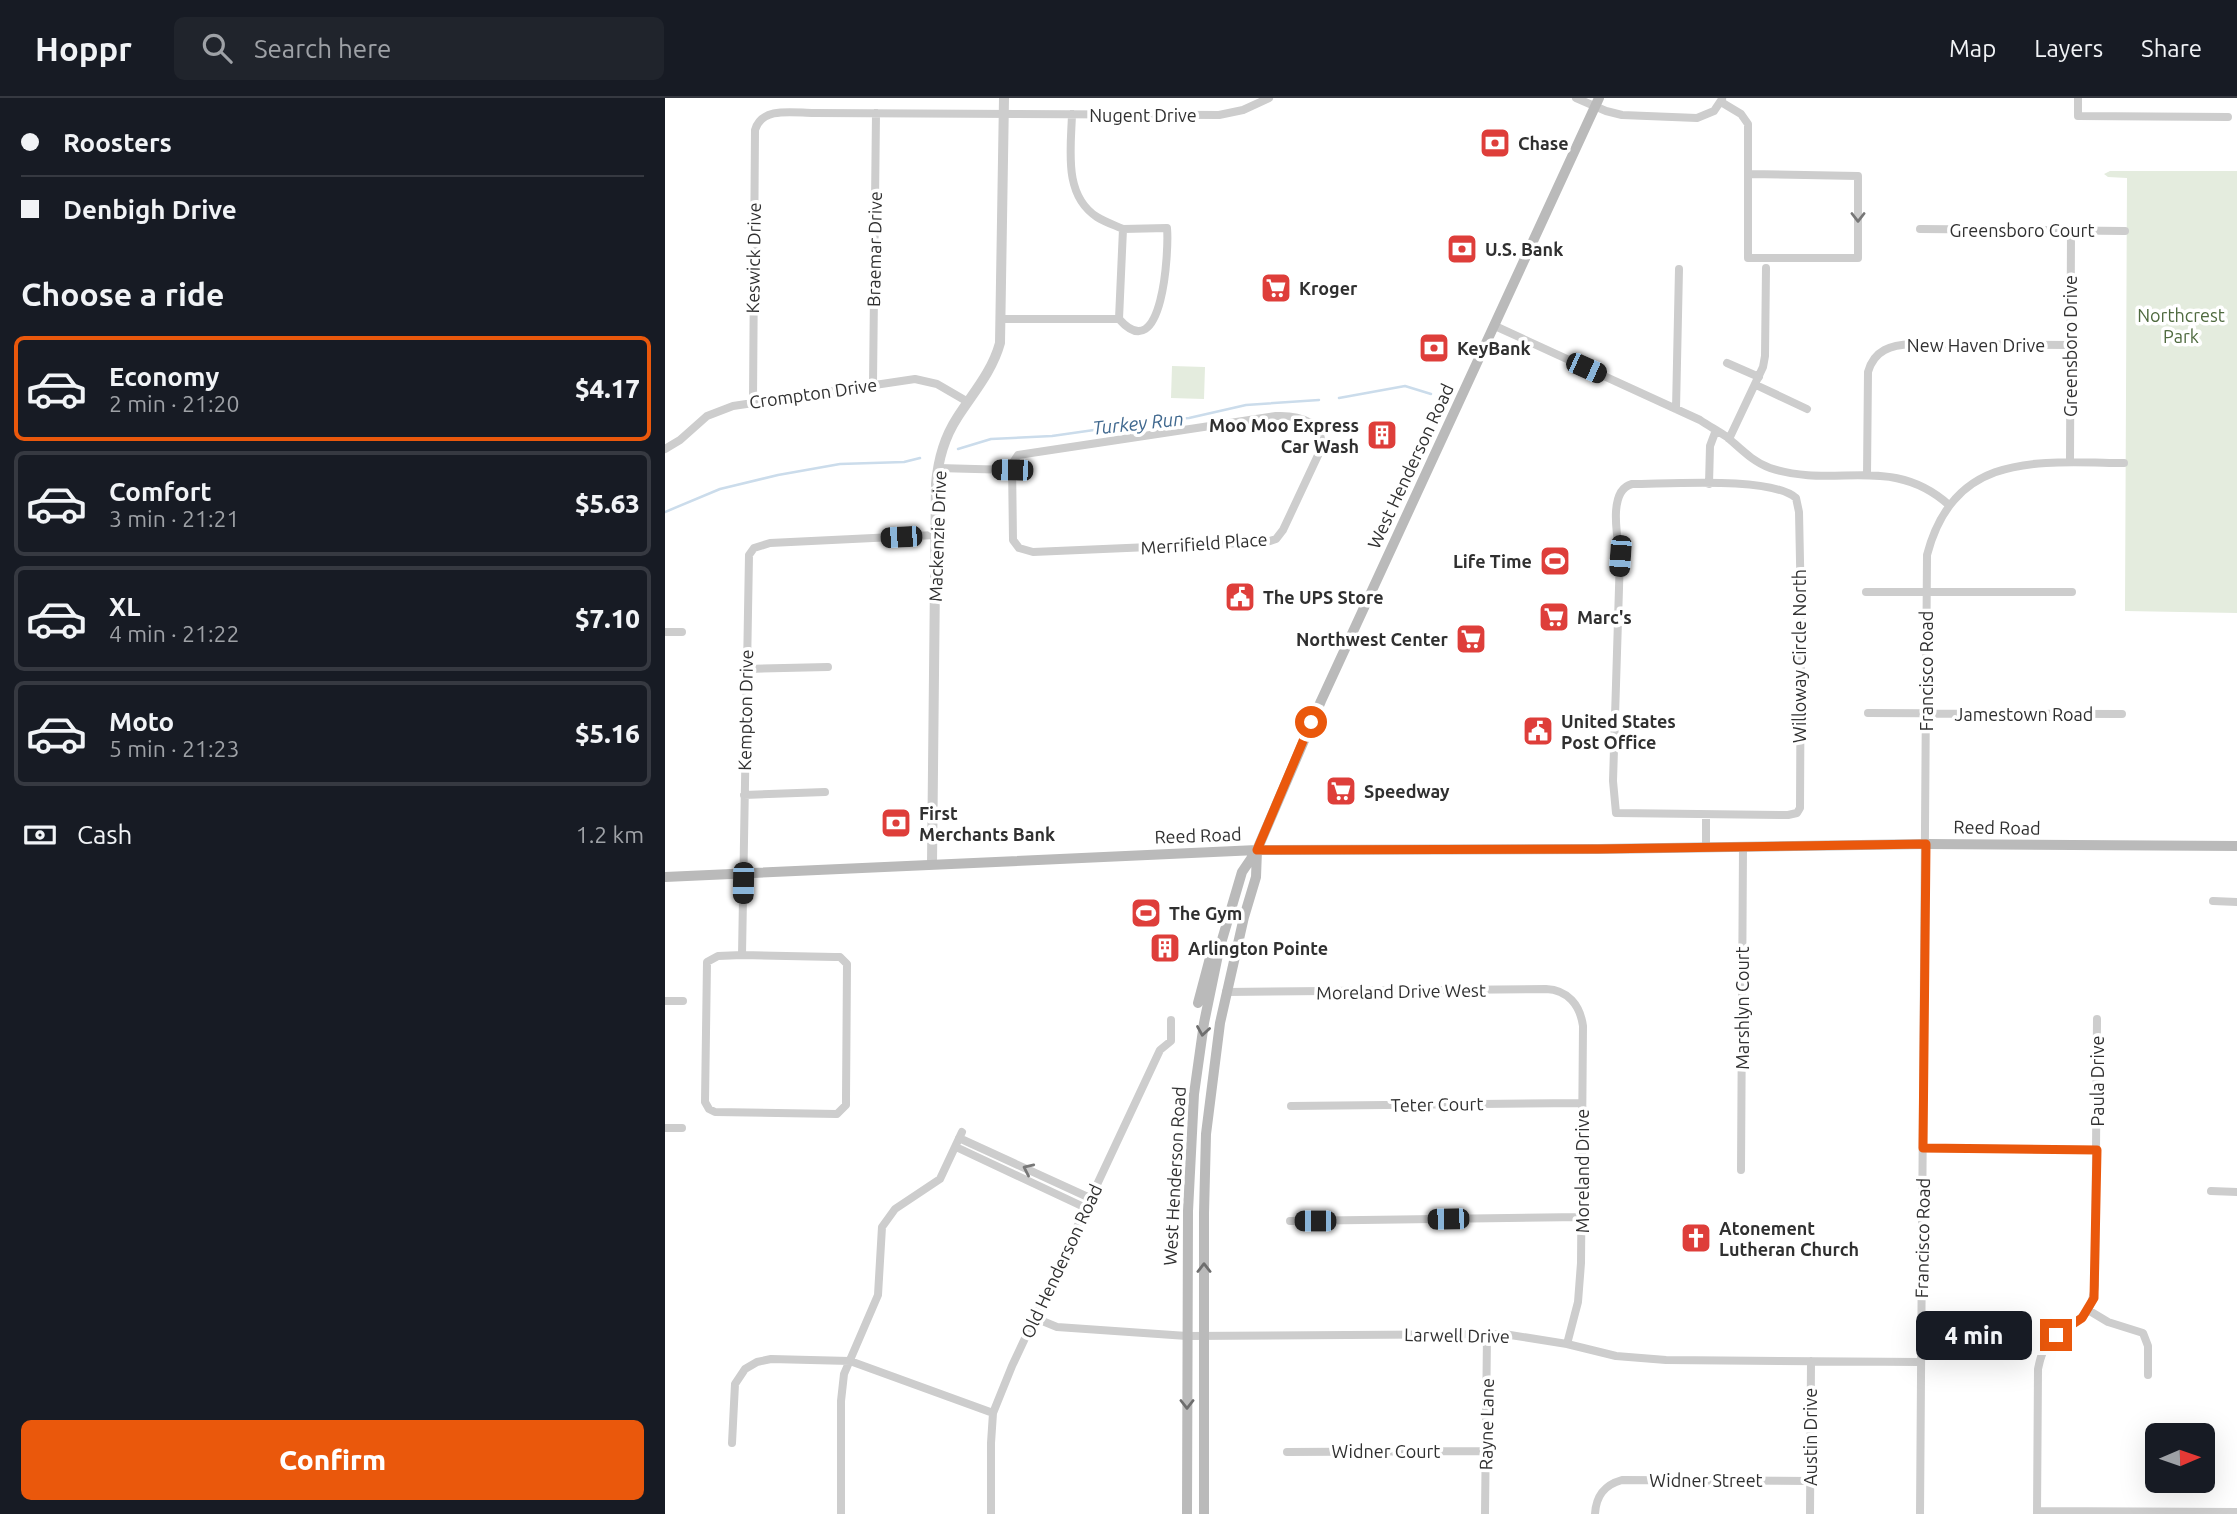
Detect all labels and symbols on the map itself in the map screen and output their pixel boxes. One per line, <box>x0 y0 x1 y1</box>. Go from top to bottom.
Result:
street label: Nugent Drive <box>1089 105 1197 125</box>
bank icon: Chase <box>1478 126 1512 160</box>
place label: Chase <box>1518 133 1569 153</box>
street label: Braemar Drive <box>863 191 885 307</box>
street label: Keswick Drive <box>742 202 764 314</box>
one-way arrow <box>1850 212 1866 223</box>
street label: Greensboro Court <box>1950 220 2094 240</box>
bank icon: U.S. Bank <box>1445 232 1479 266</box>
place label: U.S. Bank <box>1485 239 1563 259</box>
supermarket icon: Kroger <box>1259 271 1293 305</box>
street label: Greensboro Drive <box>2060 275 2080 417</box>
place label: Kroger <box>1299 278 1358 298</box>
park label: Northcrest Park <box>2137 305 2225 346</box>
bank icon: KeyBank <box>1417 331 1451 365</box>
street label: New Haven Drive <box>1907 335 2045 355</box>
place label: KeyBank <box>1457 338 1531 358</box>
car <box>1563 350 1610 386</box>
street label: Crompton Drive <box>748 374 878 412</box>
street label: West Henderson Road <box>1363 380 1457 552</box>
water label: Turkey Run <box>1091 407 1185 439</box>
place label: Moo Moo Express Car Wash <box>1209 415 1359 456</box>
building icon: Moo Moo Express Car Wash <box>1365 418 1399 452</box>
car <box>991 459 1034 481</box>
street label: Mackenzie Drive <box>925 470 949 602</box>
car <box>880 525 923 549</box>
street label: Merrifield Place <box>1140 529 1268 557</box>
car <box>1609 534 1632 578</box>
sports icon: Life Time <box>1538 544 1572 578</box>
place label: Life Time <box>1453 551 1532 571</box>
street label: Willoway Circle North <box>1789 569 1809 743</box>
public building icon: The UPS Store <box>1223 580 1257 614</box>
place label: The UPS Store <box>1263 587 1384 607</box>
supermarket icon: Marc's <box>1537 600 1571 634</box>
place label: Marc's <box>1577 607 1632 627</box>
street label: Francisco Road <box>1916 611 1936 731</box>
supermarket icon: Northwest Center <box>1454 622 1488 656</box>
place label: Northwest Center <box>1296 629 1449 649</box>
street label: Kempton Drive <box>734 649 756 771</box>
street label: Jamestown Road <box>1955 704 2093 724</box>
route start <box>1295 706 1327 738</box>
place label: United States Post Office <box>1561 711 1676 752</box>
public building icon: United States Post Office <box>1521 714 1555 748</box>
supermarket icon: Speedway <box>1324 774 1358 808</box>
place label: Speedway <box>1364 781 1450 801</box>
place label: First Merchants Bank <box>919 803 1055 844</box>
bank icon: First Merchants Bank <box>879 806 913 840</box>
street label: Reed Road <box>1953 816 2041 838</box>
street label: Reed Road <box>1154 823 1242 847</box>
car <box>733 862 754 904</box>
sports icon: The Gym <box>1129 896 1163 930</box>
place label: The Gym <box>1169 903 1242 923</box>
building icon: Arlington Pointe <box>1148 931 1182 965</box>
place label: Arlington Pointe <box>1188 938 1328 958</box>
street label: Marshlyn Court <box>1732 946 1752 1070</box>
street label: Moreland Drive West <box>1316 980 1486 1002</box>
one-way arrow <box>1196 1025 1211 1037</box>
street label: Paula Drive <box>2087 1036 2107 1126</box>
street label: West Henderson Road <box>1159 1086 1189 1266</box>
street label: Teter Court <box>1390 1093 1484 1115</box>
street label: Moreland Drive <box>1572 1109 1592 1233</box>
one-way arrow <box>1023 1164 1036 1178</box>
street label: Francisco Road <box>1911 1178 1933 1298</box>
street label: Old Henderson Road <box>1017 1181 1105 1341</box>
car <box>1427 1208 1470 1230</box>
car <box>1295 1211 1337 1232</box>
place label: Atonement Lutheran Church <box>1719 1218 1859 1259</box>
church icon: Atonement Lutheran Church <box>1679 1221 1713 1255</box>
one-way arrow <box>1196 1262 1212 1273</box>
callout: 4 min <box>1916 1310 2031 1360</box>
route end <box>2040 1319 2072 1351</box>
street label: Larwell Drive <box>1404 1324 1510 1346</box>
street label: Rayne Lane <box>1475 1378 1497 1470</box>
street label: Austin Drive <box>1800 1388 1820 1486</box>
one-way arrow <box>1179 1400 1195 1410</box>
north arrow <box>2145 1423 2215 1493</box>
street label: Widner Court <box>1332 1441 1440 1461</box>
street label: Widner Street <box>1649 1470 1763 1490</box>

